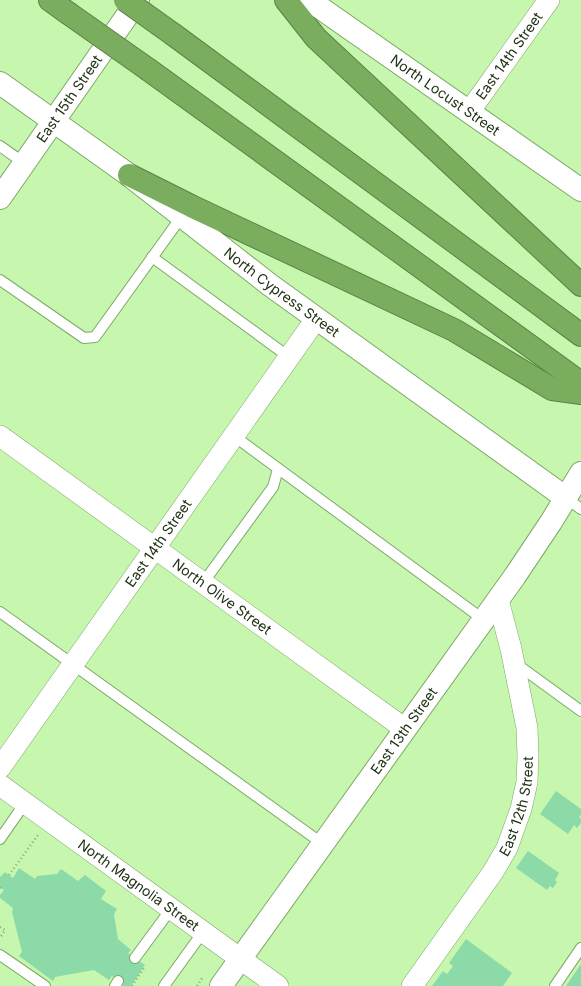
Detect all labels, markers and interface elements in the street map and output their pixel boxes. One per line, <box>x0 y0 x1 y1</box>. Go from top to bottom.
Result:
street label: East 14th Street <box>472 8 546 103</box>
street label: East 15th Street <box>32 51 105 145</box>
street label: North Locust Street <box>387 51 504 139</box>
street label: North Cypress Street <box>221 243 343 340</box>
street label: East 14th Street <box>121 495 195 590</box>
street label: North Olive Street <box>169 555 275 638</box>
street label: East 13th Street <box>367 683 441 777</box>
street label: East 12th Street <box>495 756 536 859</box>
street label: North Magnolia Street <box>75 835 203 934</box>

